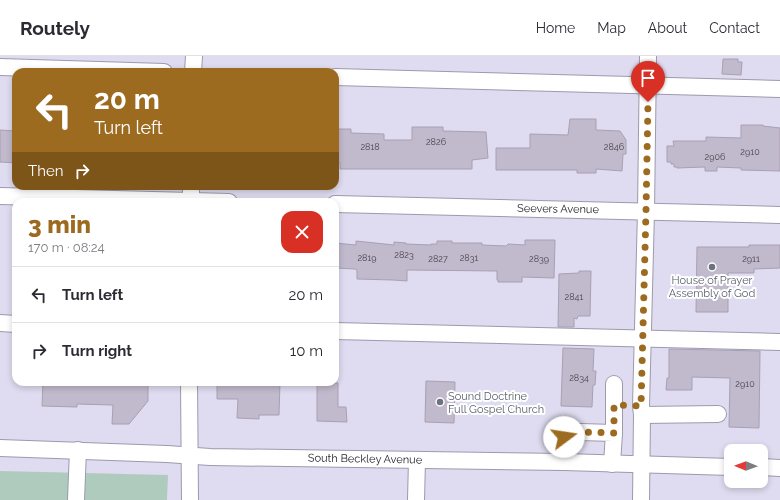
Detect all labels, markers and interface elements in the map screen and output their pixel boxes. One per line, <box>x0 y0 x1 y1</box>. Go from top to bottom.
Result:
text: Routely <box>20 17 90 39</box>
text: Home <box>536 20 575 36</box>
text: Map <box>597 20 626 36</box>
text: About <box>648 20 687 36</box>
text: Contact <box>709 20 760 36</box>
pin <box>631 61 665 102</box>
icon: arrive <box>637 67 659 89</box>
text: 20 m <box>94 83 160 116</box>
icon: left <box>28 84 80 136</box>
text: Turn left <box>94 117 163 138</box>
house number: 2826 <box>426 137 447 147</box>
house number: 2818 <box>360 142 380 152</box>
house number: 2846 <box>604 142 625 152</box>
house number: 2910 <box>740 147 760 157</box>
house number: 2906 <box>705 152 726 162</box>
icon: right <box>71 160 93 182</box>
text: Then <box>28 162 63 180</box>
street label: Seevers Avenue <box>517 202 600 216</box>
text: 3 min <box>28 210 91 239</box>
button: close <box>281 211 323 253</box>
text: 170 m · 08:24 <box>28 240 105 255</box>
house number: 2823 <box>394 250 414 260</box>
house number: 2819 <box>357 253 377 263</box>
house number: 2831 <box>460 253 478 263</box>
house number: 2827 <box>428 254 448 264</box>
house number: 2839 <box>529 254 549 264</box>
house number: 2911 <box>742 254 760 264</box>
marker: House of Prayer Assembly of God <box>707 262 717 272</box>
place label: House of Prayer Assembly of God <box>669 274 755 300</box>
icon: left <box>28 284 50 306</box>
text: Turn left <box>62 286 123 304</box>
text: 20 m <box>288 286 323 304</box>
house number: 2841 <box>565 292 584 302</box>
icon: right <box>28 340 50 362</box>
text: Turn right <box>62 342 132 360</box>
text: 10 m <box>290 342 323 360</box>
house number: 2834 <box>569 373 589 383</box>
house number: 2910 <box>735 379 755 389</box>
place label: Sound Doctrine Full Gospel Church <box>448 390 544 416</box>
marker: Sound Doctrine Full Gospel Church <box>435 397 445 407</box>
position arrow <box>543 416 585 458</box>
north arrow <box>724 444 768 488</box>
map controls <box>724 444 768 488</box>
street label: South Beckley Avenue <box>308 452 423 467</box>

